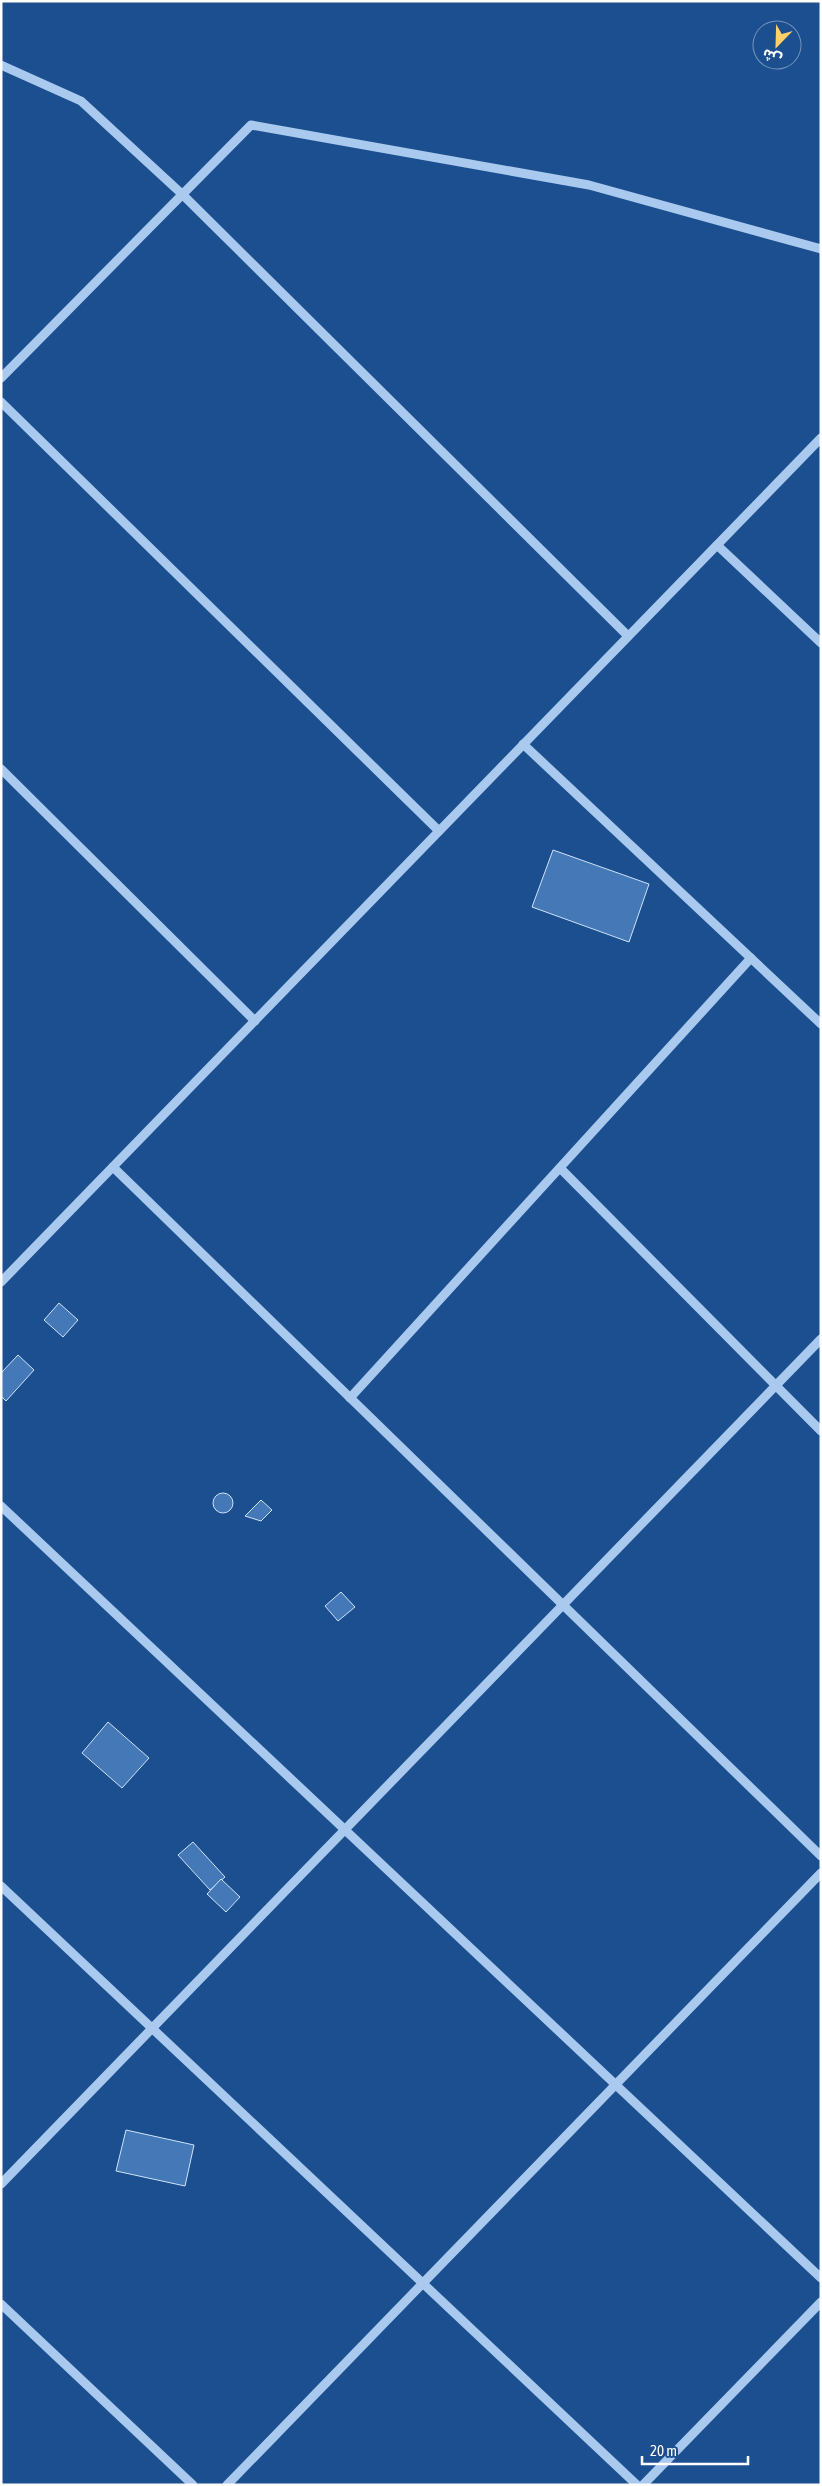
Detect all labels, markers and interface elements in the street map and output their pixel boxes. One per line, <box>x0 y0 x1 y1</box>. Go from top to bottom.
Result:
north arrow <box>752 20 802 70</box>
text: ش <box>760 46 784 68</box>
scale bar <box>642 2434 748 2466</box>
text: 20 m <box>650 2442 677 2459</box>

